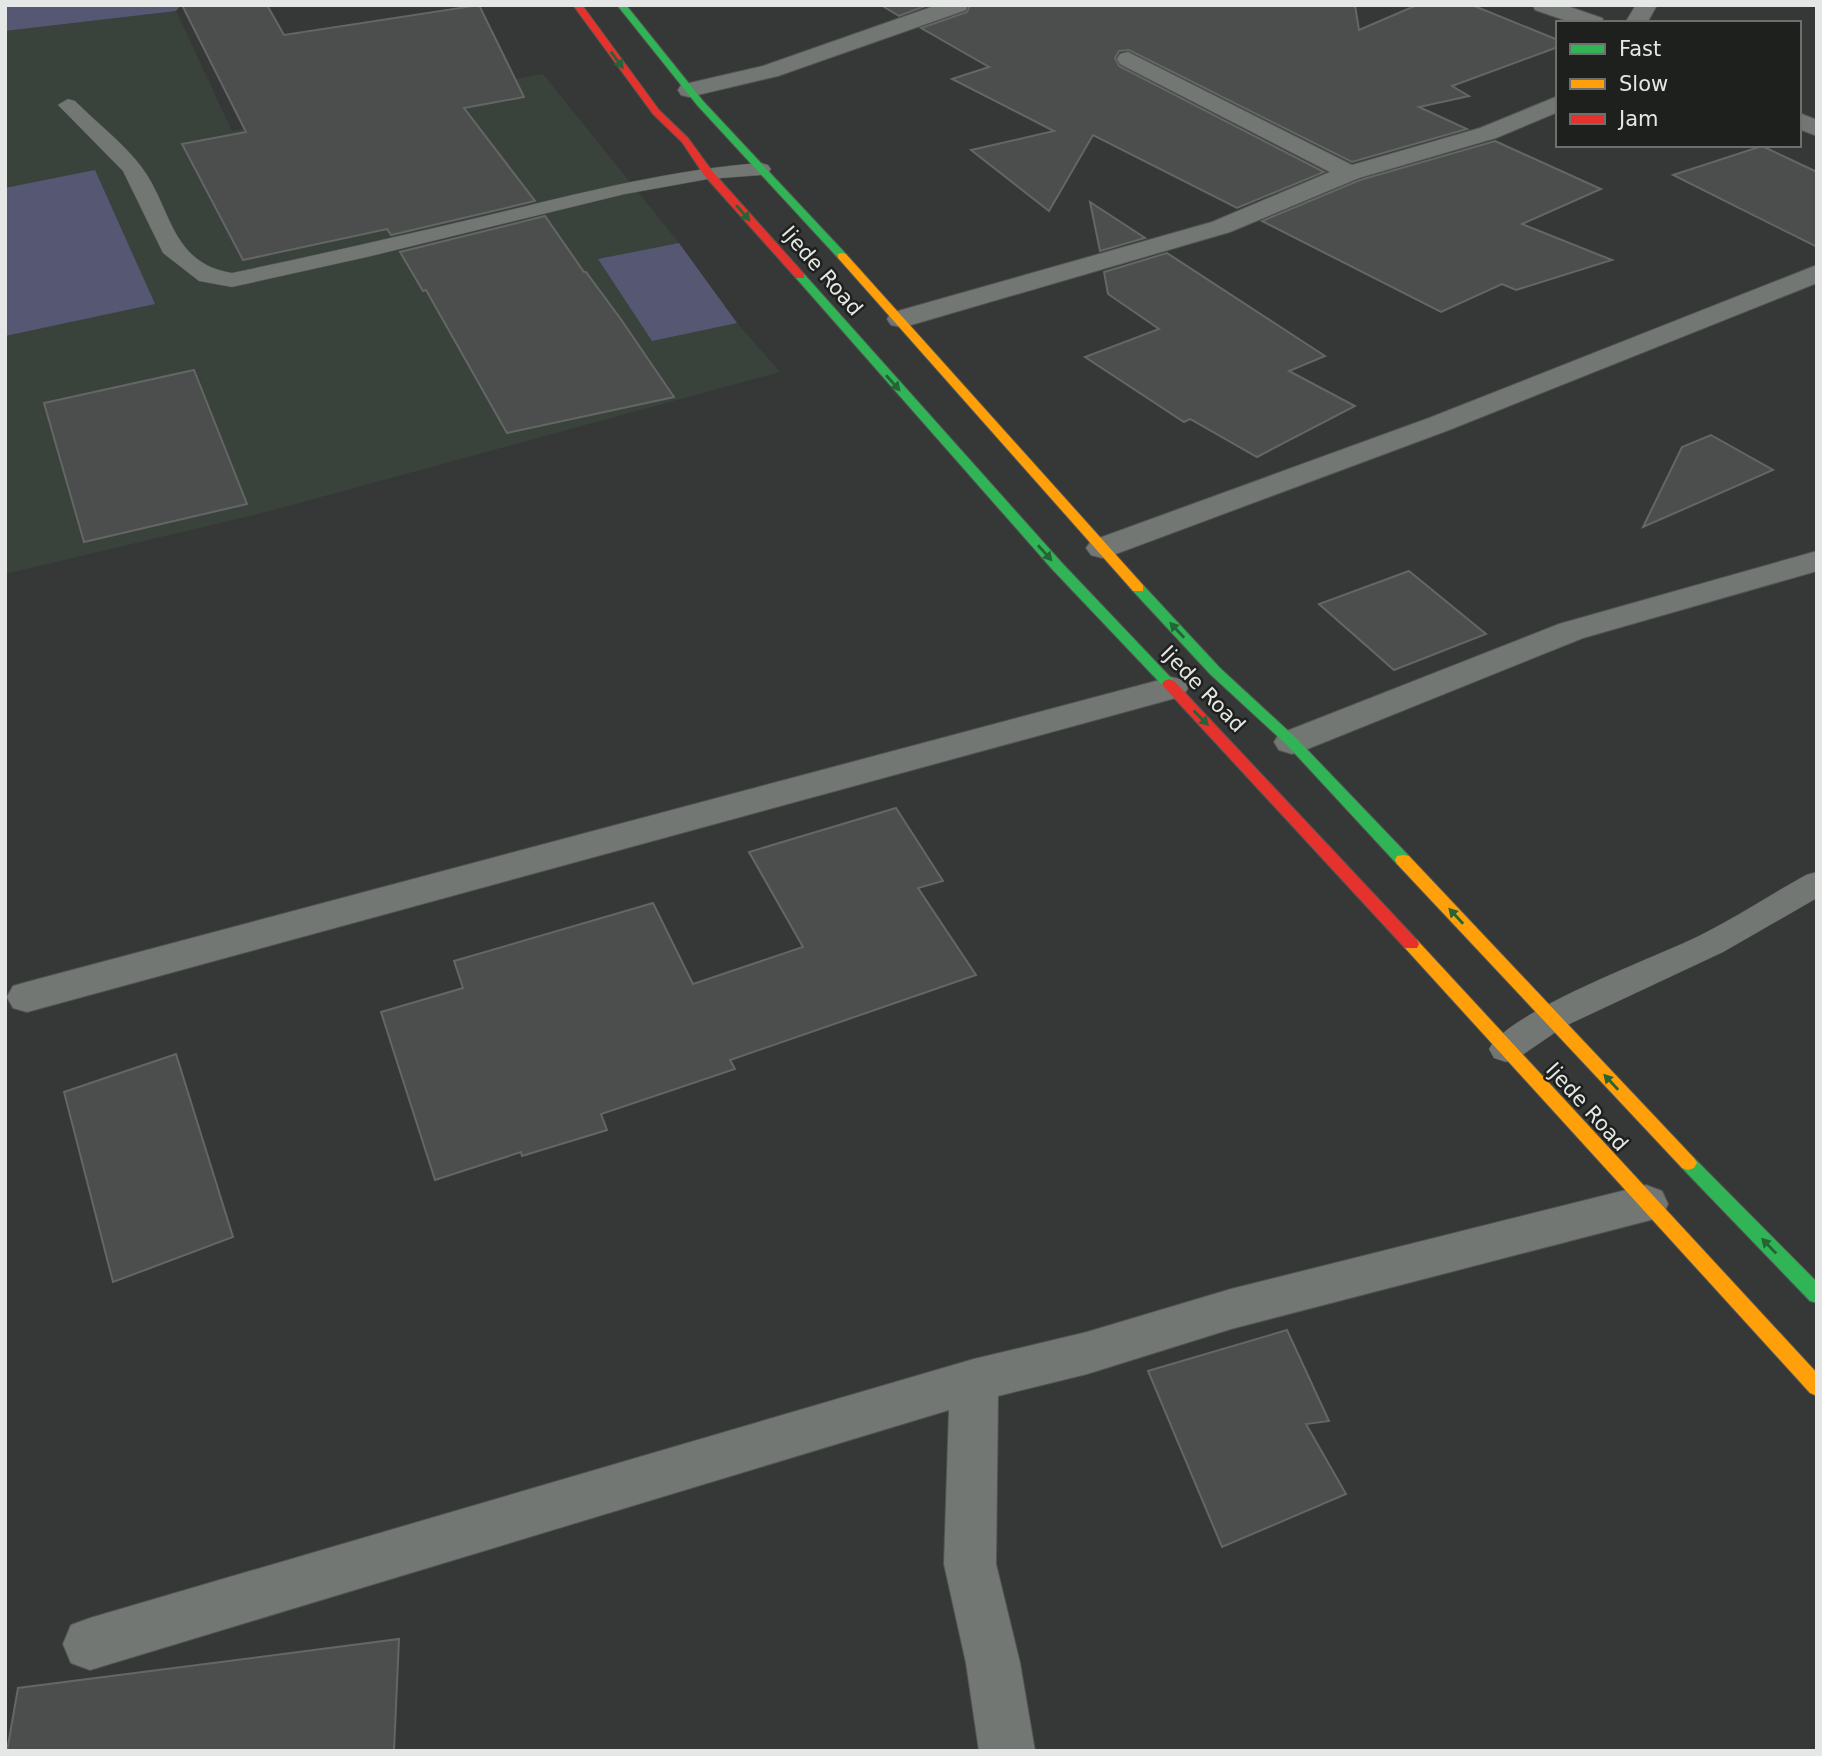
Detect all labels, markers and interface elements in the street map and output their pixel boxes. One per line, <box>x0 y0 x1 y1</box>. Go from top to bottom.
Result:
legend <box>1556 21 1801 147</box>
text: Fast <box>1619 37 1661 61</box>
one-way arrow <box>610 51 624 69</box>
text: Slow <box>1619 72 1668 96</box>
text: Jam <box>1617 107 1659 131</box>
one-way arrow <box>735 204 751 222</box>
street label: Ijede Road <box>777 221 867 321</box>
one-way arrow <box>885 374 901 392</box>
one-way arrow <box>1037 544 1053 562</box>
one-way arrow <box>1170 622 1186 639</box>
street label: Ijede Road <box>1156 641 1250 737</box>
one-way arrow <box>1193 709 1209 726</box>
one-way arrow <box>1448 908 1464 925</box>
street label: Ijede Road <box>1541 1058 1633 1156</box>
one-way arrow <box>1604 1074 1620 1091</box>
one-way arrow <box>1761 1238 1777 1254</box>

